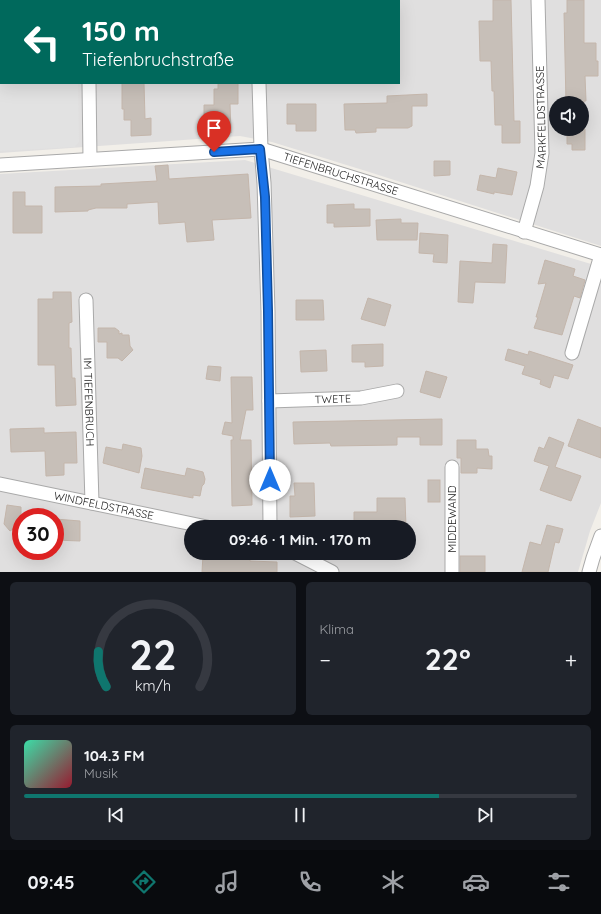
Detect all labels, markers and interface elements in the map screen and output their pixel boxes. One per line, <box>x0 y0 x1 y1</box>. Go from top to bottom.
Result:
text: 150 m <box>82 13 160 48</box>
icon: left <box>16 16 68 68</box>
text: Tiefenbruchstraße <box>82 48 234 71</box>
street label: MARKFELDSTRASSE <box>533 65 549 170</box>
map controls <box>549 96 589 136</box>
button: sound <box>549 96 589 136</box>
pin <box>197 111 231 152</box>
icon: arrive <box>203 117 225 139</box>
street label: TIEFENBRUCHSTRASSE <box>282 149 400 198</box>
street label: IM TIEFENBRUCH <box>81 358 97 446</box>
street label: TWETE <box>314 391 351 407</box>
position arrow <box>249 459 291 501</box>
street label: MIDDEWAND <box>445 485 459 553</box>
street label: WINDFELDSTRASSE <box>53 488 155 523</box>
speed limit sign: 30 <box>12 508 64 560</box>
text: 09:46 · 1 Min. · 170 m <box>229 530 371 549</box>
text: Klima <box>320 621 354 637</box>
text: 22 <box>129 627 176 679</box>
text: 22° <box>425 640 471 678</box>
text: − <box>320 646 331 674</box>
text: + <box>565 646 577 674</box>
text: km/h <box>135 676 171 694</box>
text: 104.3 FM <box>84 746 145 765</box>
text: Musik <box>84 765 118 781</box>
icon: previous <box>105 804 127 826</box>
icon: pause <box>289 804 311 826</box>
icon: next <box>474 804 496 826</box>
icon: directions <box>130 868 158 896</box>
icon: music <box>213 868 241 896</box>
icon: phone <box>296 868 324 896</box>
icon: climate <box>379 868 407 896</box>
icon: car <box>462 868 490 896</box>
icon: filters <box>545 868 573 896</box>
text: 09:45 <box>28 871 75 894</box>

